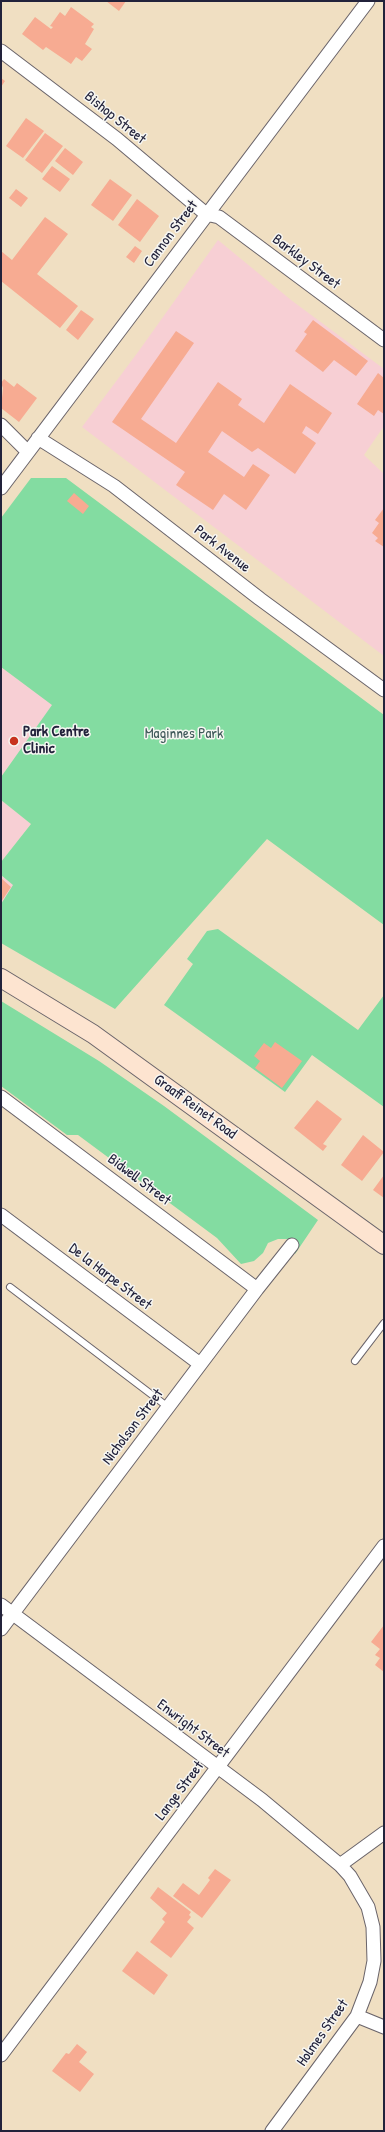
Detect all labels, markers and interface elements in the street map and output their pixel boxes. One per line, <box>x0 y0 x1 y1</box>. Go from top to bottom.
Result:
street label: Bishop Street <box>81 88 149 148</box>
street label: Cannon Street <box>140 197 202 271</box>
street label: Barkley Street <box>269 231 343 293</box>
street label: Park Avenue <box>190 521 254 577</box>
place label: Park Centre Clinic <box>23 723 89 758</box>
park label: Maginnes Park <box>145 725 223 743</box>
marker: Park Centre Clinic <box>8 735 20 747</box>
street label: Graaff Reinet Road <box>150 1071 240 1143</box>
street label: Bidwell Street <box>104 1150 174 1210</box>
street label: De la Harpe Street <box>65 1240 155 1314</box>
street label: Nicholson Street <box>99 1385 167 1469</box>
street label: Enwright Street <box>153 1696 233 1762</box>
street label: Lange Street <box>152 1758 208 1824</box>
street label: Holmes Street <box>293 1996 353 2070</box>

